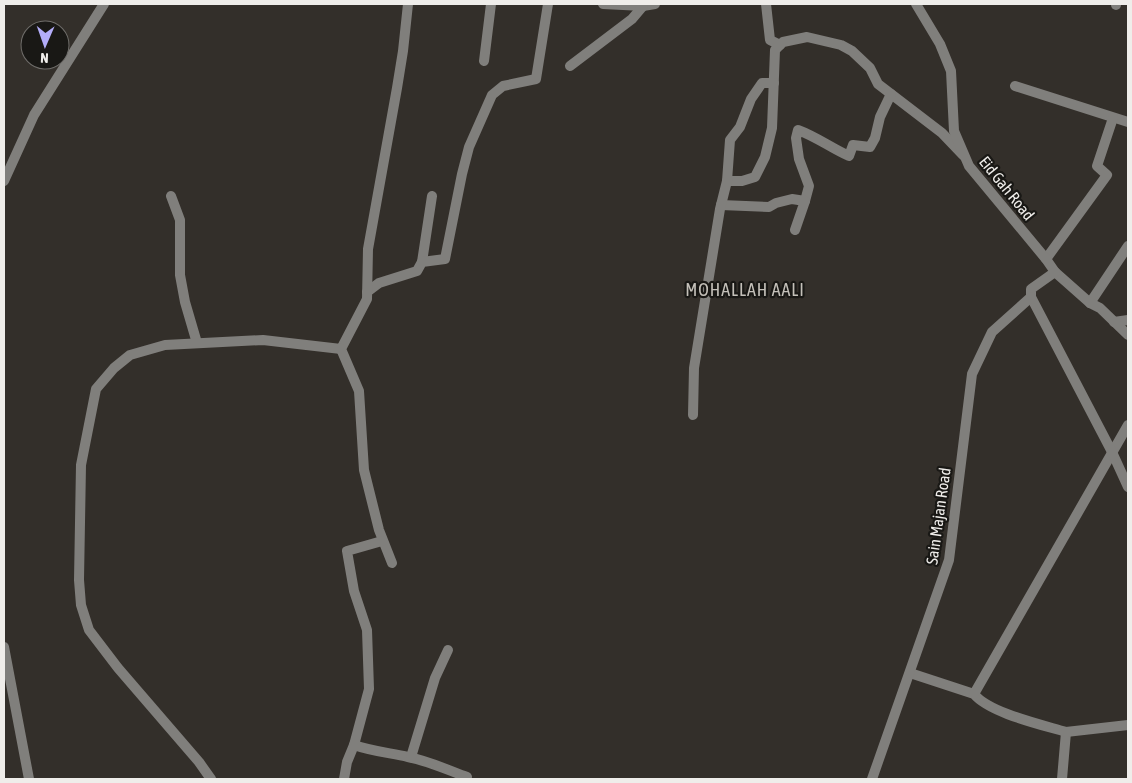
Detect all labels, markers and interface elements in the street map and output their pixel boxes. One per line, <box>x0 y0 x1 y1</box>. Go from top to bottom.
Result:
north arrow <box>20 20 70 70</box>
text: N <box>40 50 49 66</box>
street label: Eid Gah Road <box>976 153 1038 223</box>
district label: MOHALLAH AALI <box>685 279 805 300</box>
street label: Sain Majan Road <box>922 466 955 566</box>

